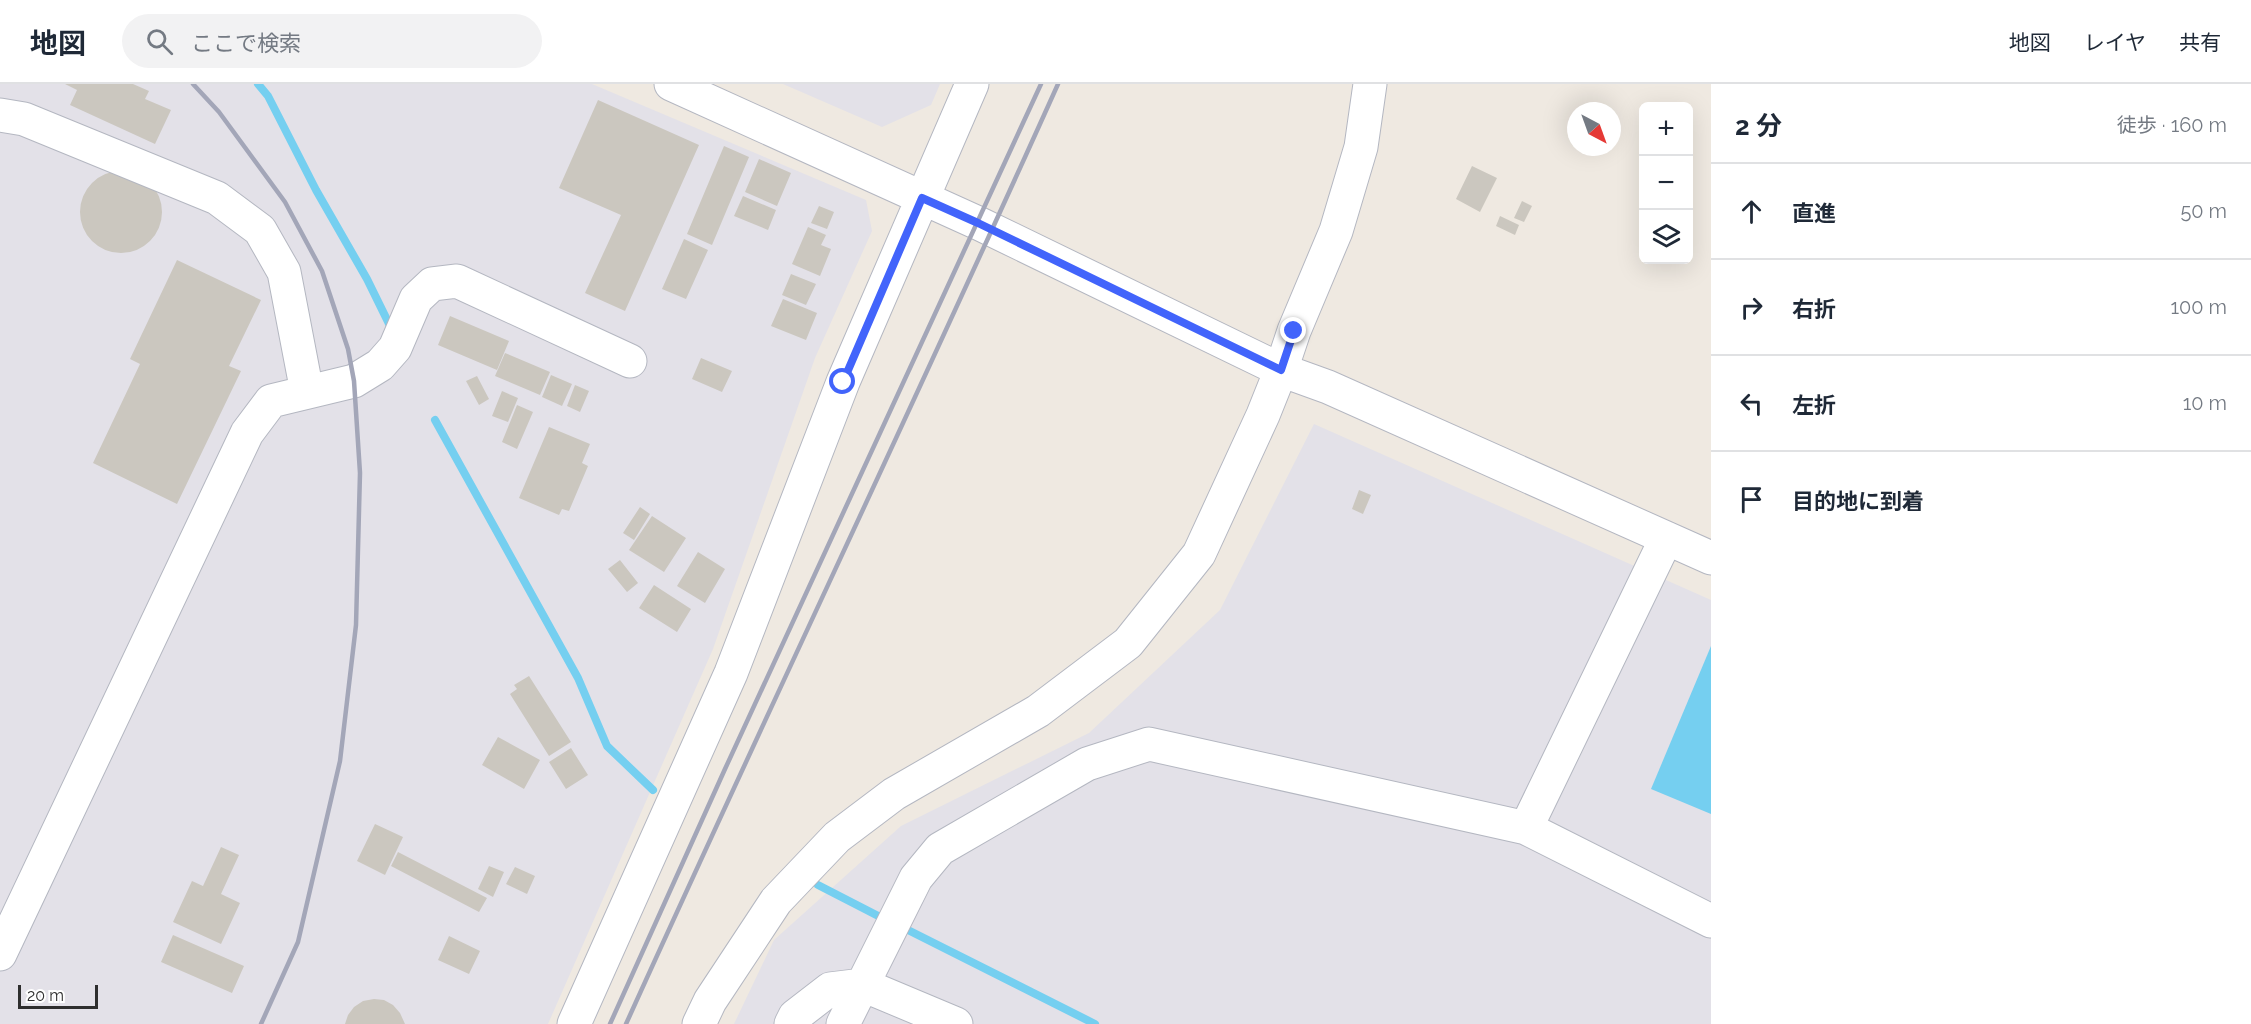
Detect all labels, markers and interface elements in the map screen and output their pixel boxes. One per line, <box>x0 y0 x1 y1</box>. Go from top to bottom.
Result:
search box <box>122 14 542 68</box>
icon: search <box>143 25 176 58</box>
text: 地図 <box>30 27 86 60</box>
text: ここで検索 <box>191 30 301 56</box>
text: 地図 <box>2009 30 2051 55</box>
text: レイヤ <box>2084 30 2146 55</box>
text: 共有 <box>2179 30 2221 55</box>
north arrow <box>1567 102 1621 156</box>
map controls <box>1639 102 1693 264</box>
button: + <box>1639 102 1693 156</box>
text: 2 分 <box>1735 111 1782 141</box>
text: 徒歩 · 160 m <box>2117 113 2227 137</box>
button: − <box>1639 156 1693 210</box>
icon: ahead <box>1735 195 1768 228</box>
text: 50 m <box>2180 199 2227 223</box>
text: 直進 <box>1792 200 1836 226</box>
button: layers <box>1639 210 1693 264</box>
icon: right <box>1735 291 1768 324</box>
text: 100 m <box>2170 295 2227 319</box>
text: 右折 <box>1792 296 1836 322</box>
route end <box>1280 317 1306 343</box>
route start <box>829 368 855 394</box>
icon: left <box>1735 387 1768 420</box>
text: 10 m <box>2183 391 2227 415</box>
text: 左折 <box>1792 392 1836 418</box>
icon: arrive <box>1735 483 1768 516</box>
text: 目的地に到着 <box>1792 488 1924 514</box>
scale bar <box>18 982 98 1010</box>
text: 20 m <box>27 986 64 1005</box>

